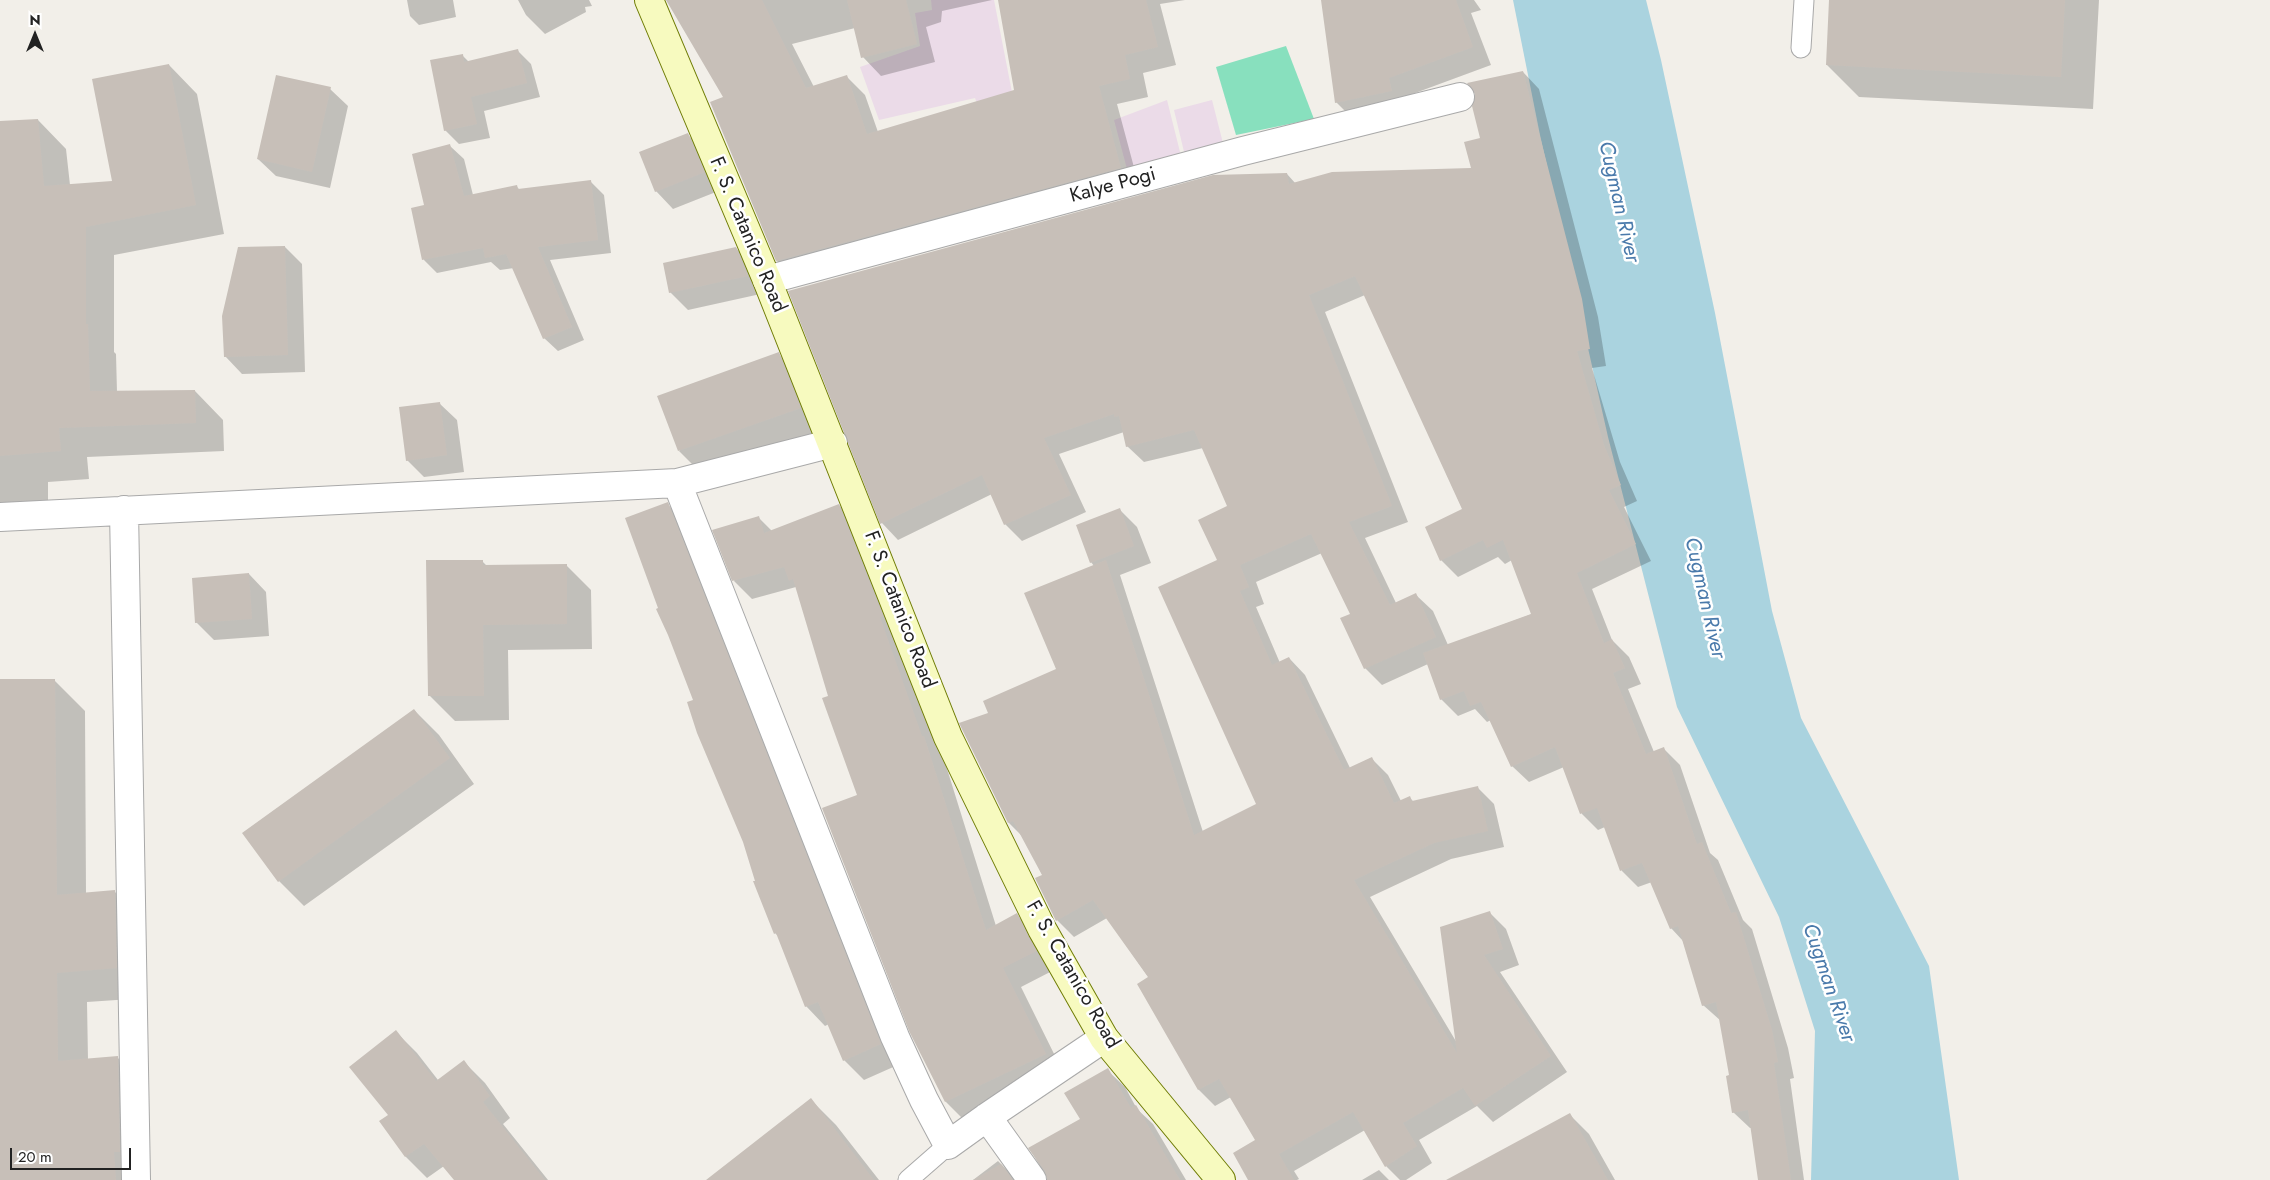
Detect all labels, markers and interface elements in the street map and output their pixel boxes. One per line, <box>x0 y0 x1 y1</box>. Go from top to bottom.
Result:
north arrow <box>10 10 60 60</box>
text: N <box>29 10 41 30</box>
water label: Cugman River <box>1592 139 1644 265</box>
street label: F. S. Catanico Road <box>703 154 791 316</box>
street label: Kalye Pogi <box>1067 163 1159 209</box>
street label: F. S. Catanico Road <box>858 528 940 692</box>
water label: Cugman River <box>1678 535 1730 661</box>
street label: F. S. Catanico Road <box>1020 897 1124 1053</box>
water label: Cugman River <box>1796 920 1860 1046</box>
scale bar <box>12 1138 134 1170</box>
text: 20 m <box>18 1146 52 1168</box>

